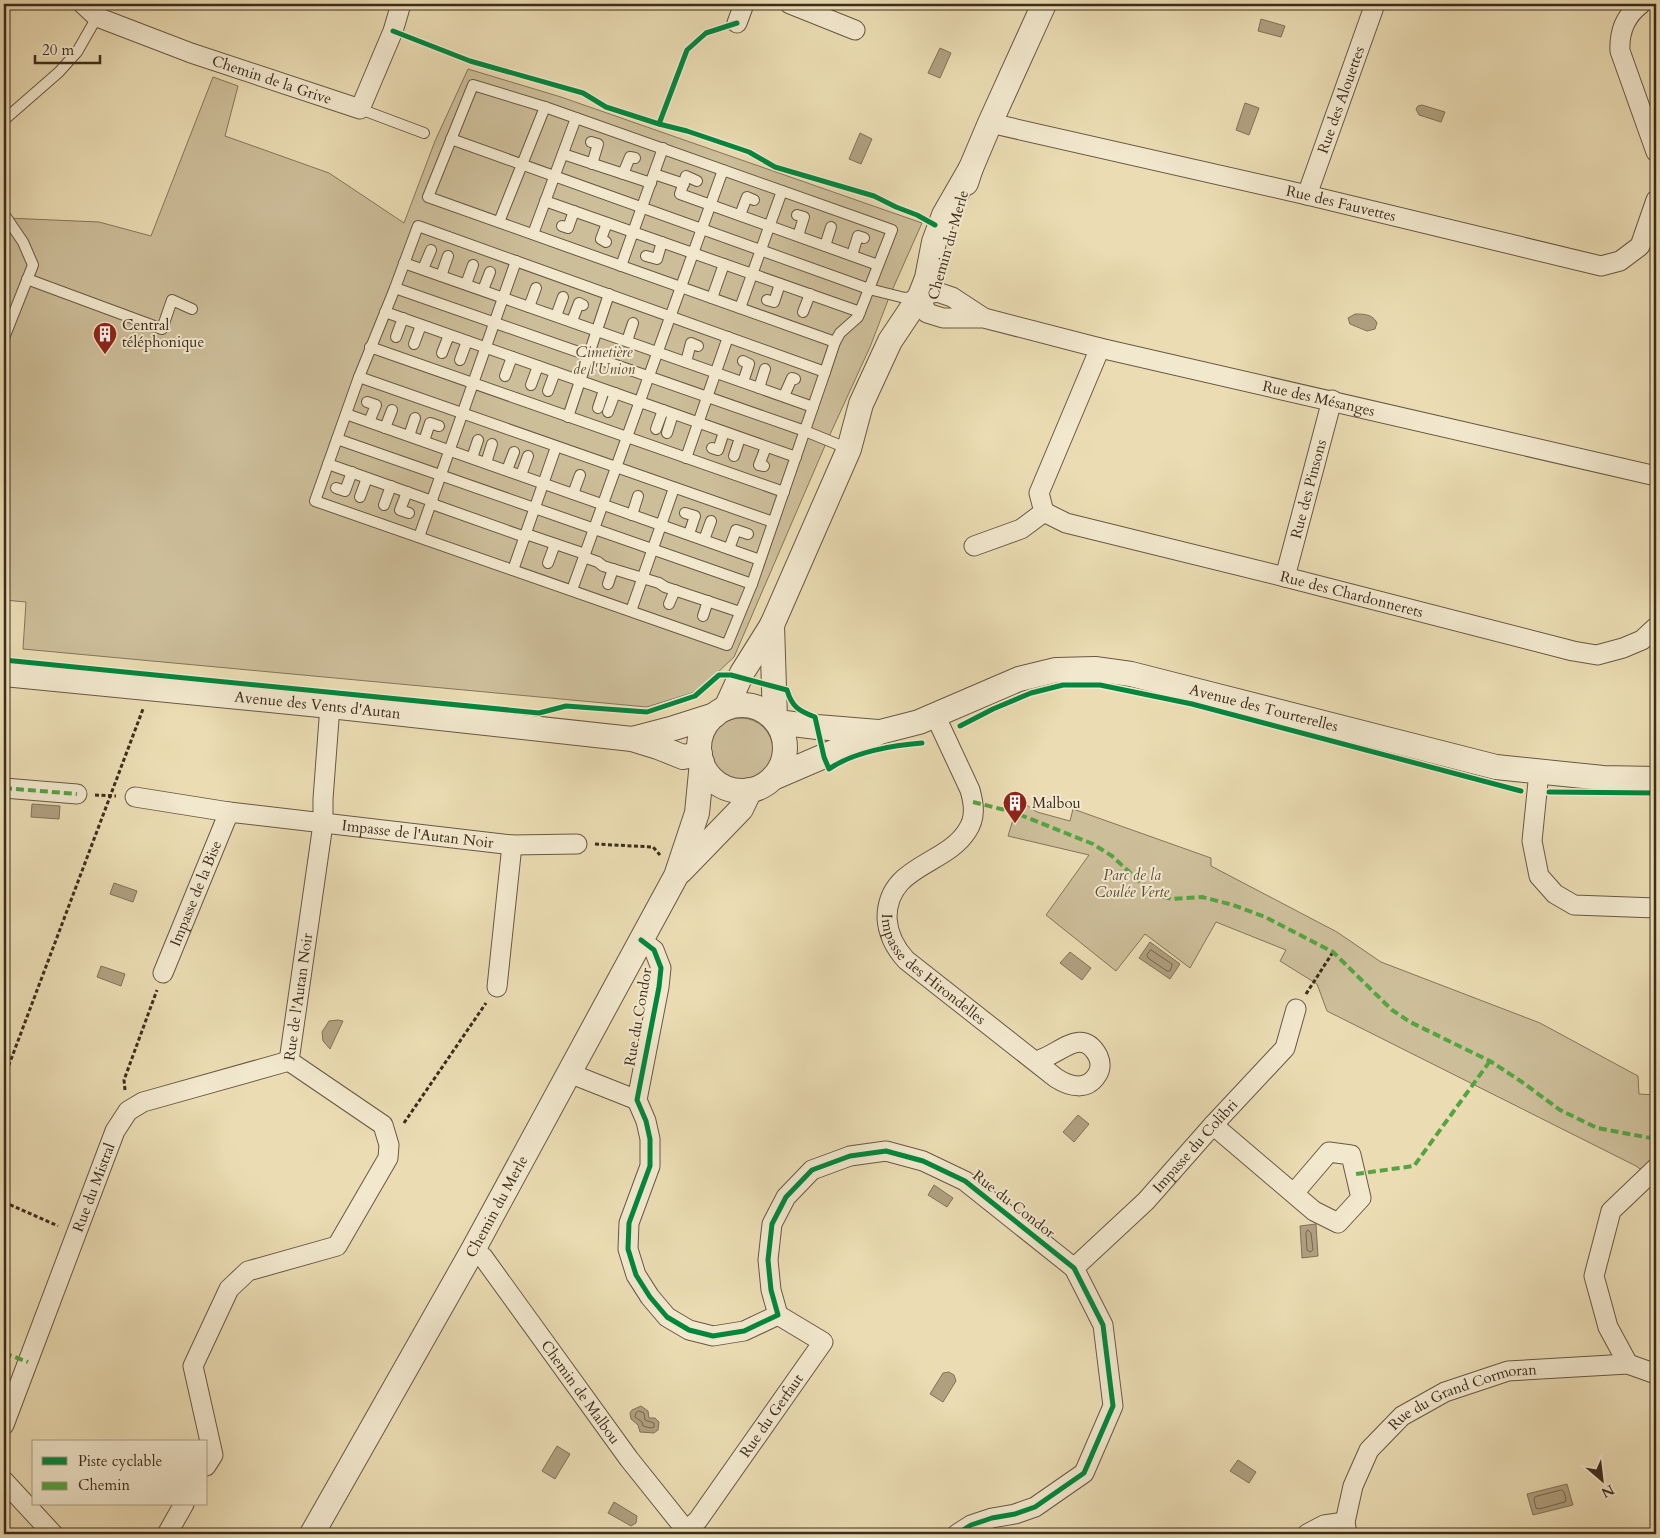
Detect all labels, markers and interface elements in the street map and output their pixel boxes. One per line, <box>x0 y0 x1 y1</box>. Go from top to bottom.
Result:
scale bar <box>35 32 100 64</box>
text: 20 m <box>42 40 74 60</box>
street label: Rue des Alouettes <box>1313 44 1369 156</box>
street label: Chemin de la Grive <box>209 51 335 109</box>
street label: Rue des Fauvettes <box>1284 181 1398 226</box>
street label: Chemin du Merle <box>923 188 973 302</box>
place label: Central téléphonique <box>122 315 205 352</box>
building icon: Central téléphonique <box>92 321 118 355</box>
park label: Cimetière de l'Union <box>573 342 636 379</box>
street label: Rue des Mésanges <box>1261 376 1377 421</box>
street label: Rue des Pinsons <box>1286 437 1331 541</box>
street label: Rue des Chardonnerets <box>1278 566 1425 622</box>
street label: Avenue des Tourterelles <box>1187 679 1340 736</box>
street label: Avenue des Vents d'Autan <box>234 687 402 724</box>
building icon: Malbou <box>1002 790 1028 824</box>
place label: Malbou <box>1032 793 1081 813</box>
street label: Impasse de l'Autan Noir <box>341 815 495 853</box>
street label: Impasse de la Bise <box>165 837 226 949</box>
park label: Parc de la Coulée Verte <box>1095 865 1170 902</box>
street label: Impasse des Hirondelles <box>877 913 990 1029</box>
street label: Rue de l'Autan Noir <box>279 931 317 1062</box>
street label: Rue du Condor <box>620 966 657 1068</box>
street label: Impasse du Colibri <box>1148 1095 1242 1197</box>
street label: Rue du Mistral <box>68 1140 120 1235</box>
street label: Chemin du Merle <box>461 1152 533 1261</box>
street label: Rue du Condor <box>969 1166 1060 1243</box>
street label: Chemin de Malbou <box>536 1336 625 1448</box>
street label: Rue du Grand Cormoran <box>1384 1359 1538 1434</box>
street label: Rue du Gerfaut <box>735 1369 808 1461</box>
legend <box>32 1440 208 1506</box>
text: Piste cyclable <box>78 1451 162 1471</box>
north arrow <box>1578 1456 1628 1506</box>
text: Chemin <box>78 1475 130 1495</box>
text: N <box>1598 1480 1618 1502</box>

